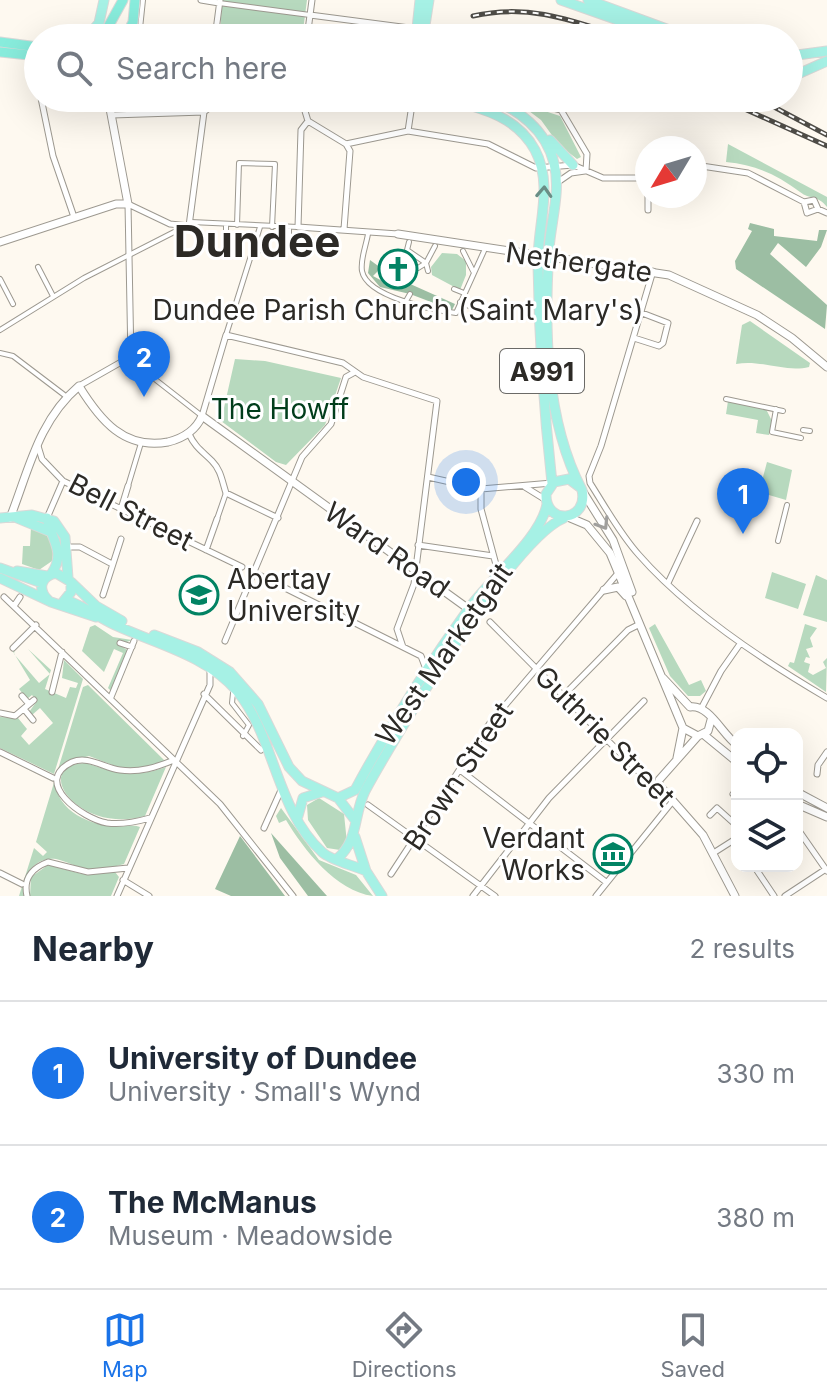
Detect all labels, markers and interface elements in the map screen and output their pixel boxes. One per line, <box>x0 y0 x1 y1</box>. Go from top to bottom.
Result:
search box <box>24 24 803 112</box>
icon: search <box>52 46 96 90</box>
text: Search here <box>116 50 288 86</box>
north arrow <box>635 136 707 208</box>
one-way arrow <box>535 185 552 198</box>
district label: Dundee <box>174 214 340 268</box>
street label: Nethergate <box>504 235 654 289</box>
church icon: Dundee Parish Church (Saint Mary's) <box>377 248 419 290</box>
place label: Dundee Parish Church (Saint Mary's) <box>153 293 644 327</box>
pin: 2 <box>118 331 170 397</box>
road number: A991 <box>500 349 584 393</box>
park label: The Howff <box>211 392 349 426</box>
your location <box>446 462 486 502</box>
street label: Bell Street <box>63 466 199 558</box>
pin: 1 <box>717 468 769 534</box>
street label: Ward Road <box>318 495 456 605</box>
one-way arrow <box>594 515 609 530</box>
street label: West Marketgait <box>368 556 520 752</box>
place label: Abertay University <box>227 562 360 628</box>
school or university icon: Abertay University <box>178 574 220 616</box>
street label: Guthrie Street <box>528 659 682 813</box>
street label: Brown Street <box>396 696 520 856</box>
map controls <box>731 728 803 872</box>
button: locate <box>731 728 803 800</box>
button: layers <box>731 800 803 872</box>
place label: Verdant Works <box>482 821 585 887</box>
museum icon: Verdant Works <box>592 833 634 875</box>
text: Nearby <box>32 928 154 969</box>
text: 2 results <box>690 933 795 964</box>
text: University of Dundee <box>108 1040 417 1076</box>
text: 1 <box>52 1058 64 1089</box>
text: 330 m <box>716 1058 795 1089</box>
text: University · Small's Wynd <box>108 1076 421 1107</box>
text: The McManus <box>108 1184 317 1220</box>
text: 2 <box>50 1202 66 1233</box>
text: 380 m <box>716 1202 795 1233</box>
text: Museum · Meadowside <box>108 1220 393 1251</box>
tab: Map <box>102 1308 148 1382</box>
tab: Directions <box>352 1308 457 1382</box>
tab: Saved <box>661 1308 725 1382</box>

